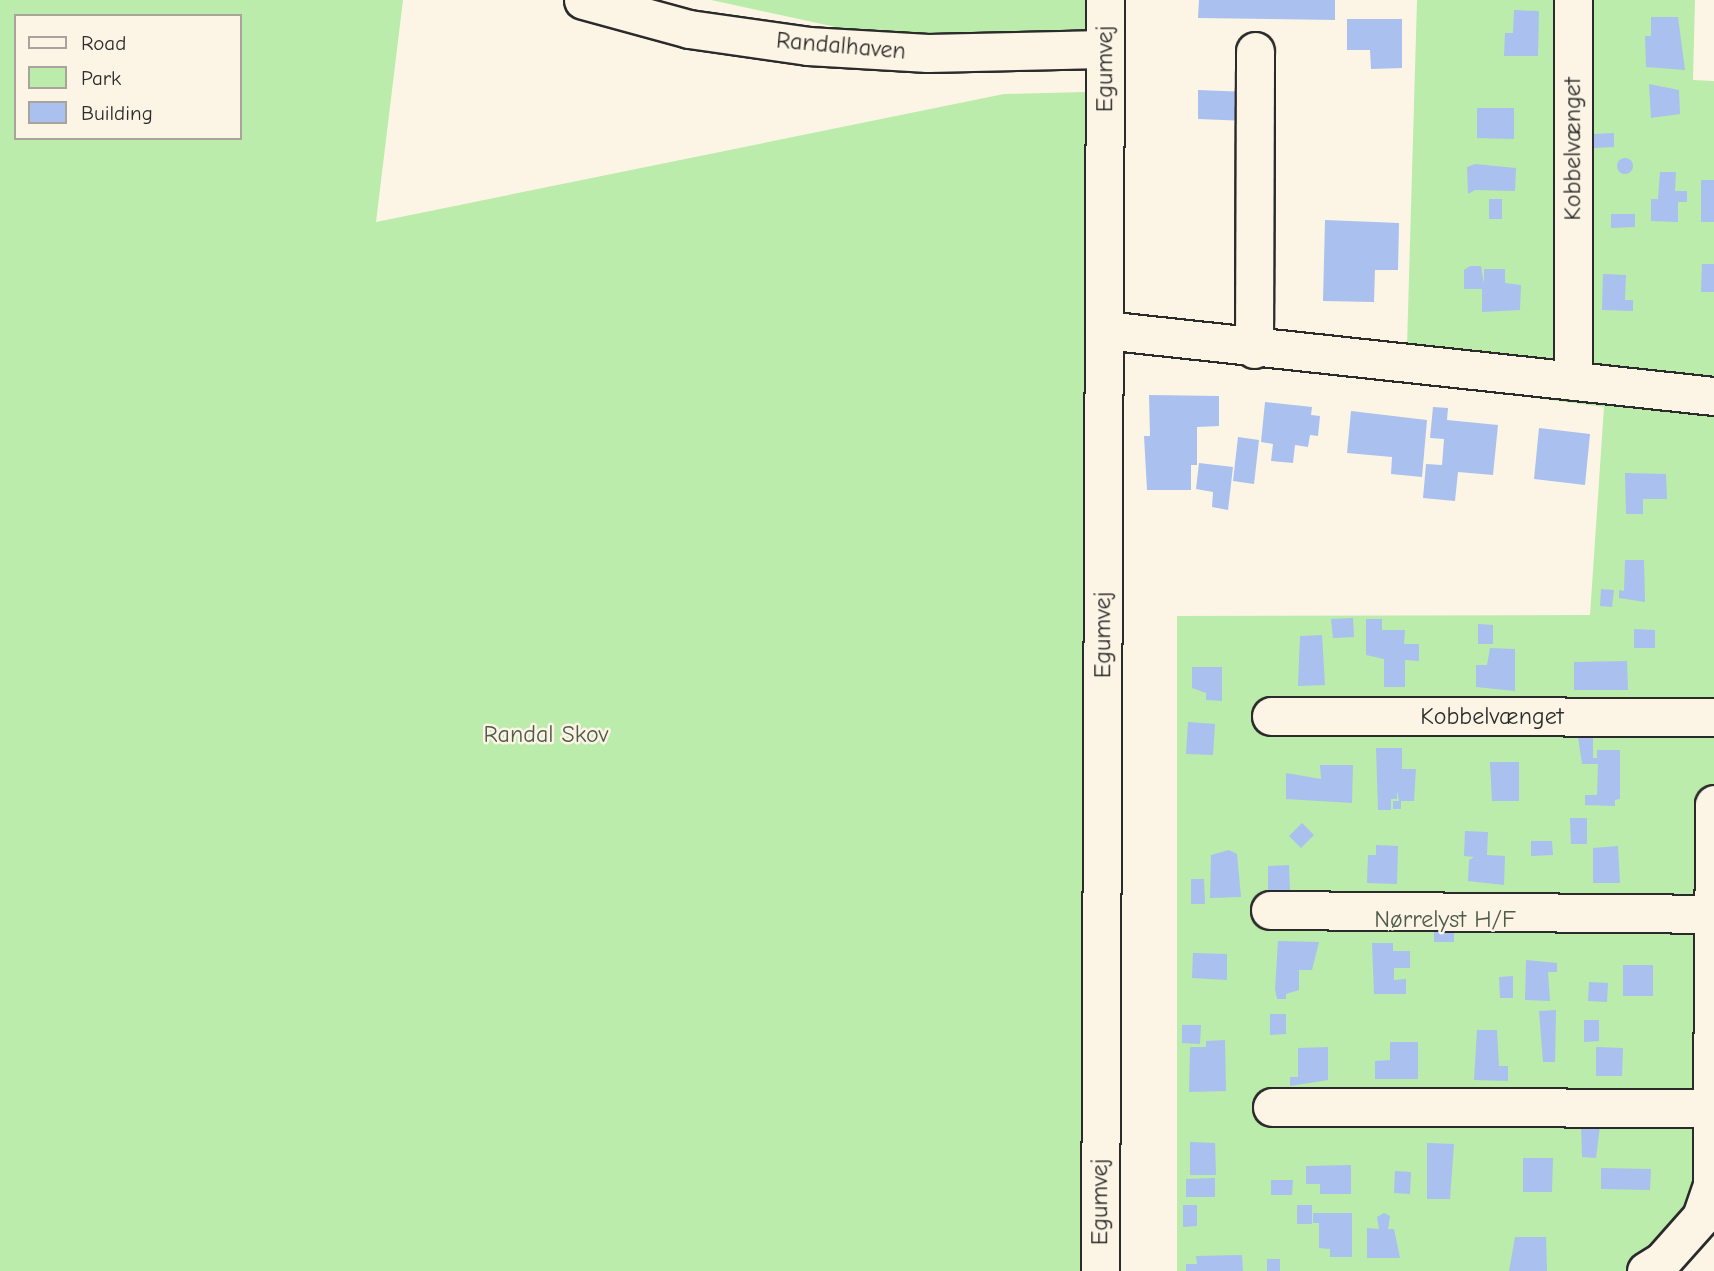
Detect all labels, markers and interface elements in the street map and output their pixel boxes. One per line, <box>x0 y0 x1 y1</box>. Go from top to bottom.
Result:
legend <box>14 14 242 140</box>
street label: Randalhaven <box>775 26 907 66</box>
street label: Egumvej <box>1091 26 1119 112</box>
text: Road <box>81 31 126 55</box>
text: Park <box>81 66 121 90</box>
street label: Kobbelvænget <box>1559 77 1587 221</box>
text: Building <box>81 101 153 125</box>
street label: Egumvej <box>1089 592 1117 678</box>
street label: Kobbelvænget <box>1420 703 1564 731</box>
park label: Randal Skov <box>484 721 608 749</box>
park label: Nørrelyst H/F <box>1374 906 1516 934</box>
street label: Egumvej <box>1086 1159 1114 1245</box>

